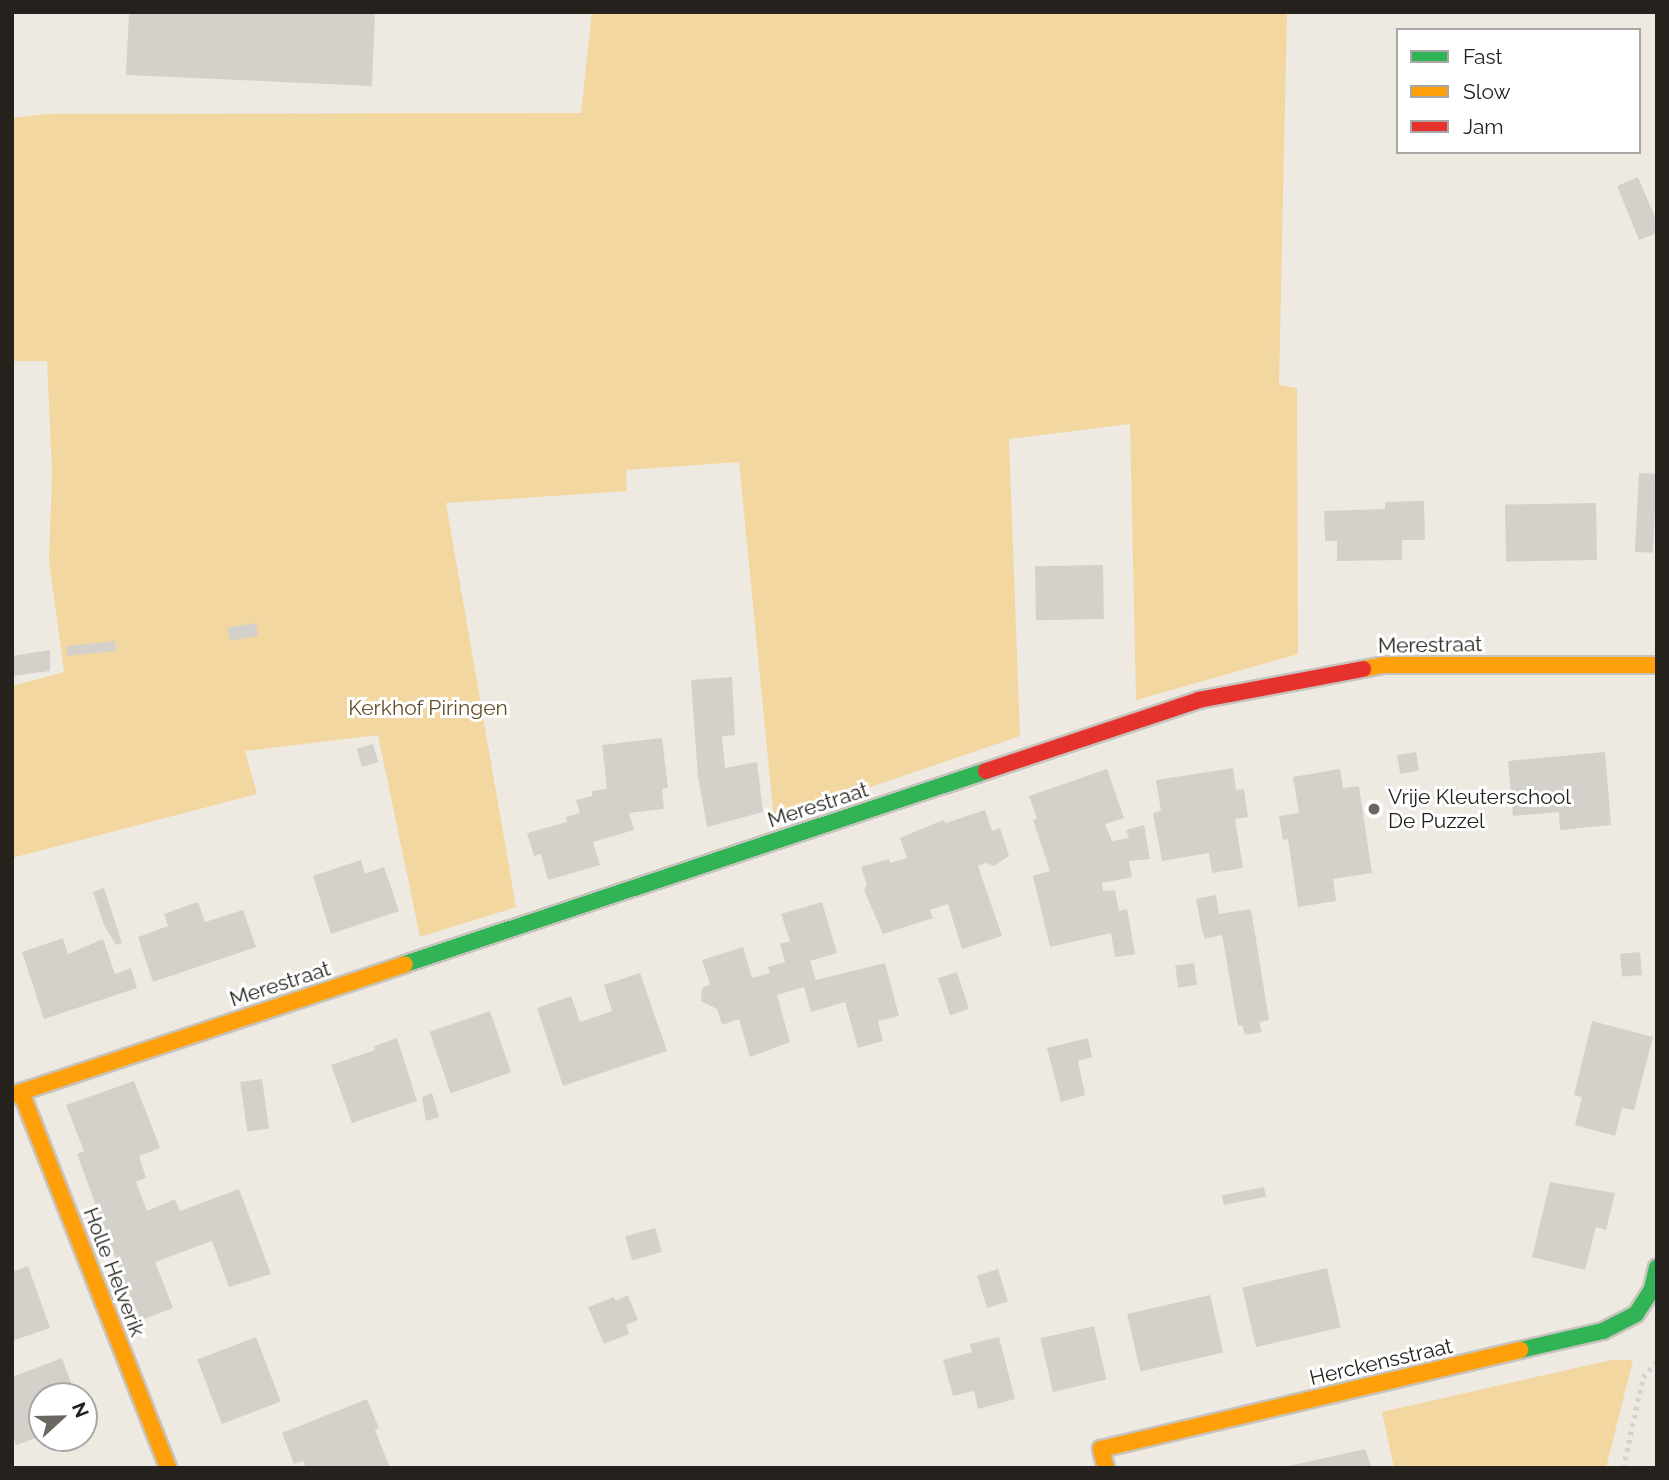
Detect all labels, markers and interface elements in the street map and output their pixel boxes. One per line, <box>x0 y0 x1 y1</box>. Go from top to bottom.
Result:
legend <box>1396 28 1641 154</box>
text: Fast <box>1463 44 1503 69</box>
text: Slow <box>1463 79 1511 104</box>
text: Jam <box>1463 114 1504 139</box>
street label: Merestraat <box>1378 631 1482 659</box>
park label: Kerkhof Piringen <box>348 695 508 721</box>
street label: Merestraat <box>765 777 871 833</box>
place label: Vrije Kleuterschool De Puzzel <box>1388 784 1571 834</box>
marker: Vrije Kleuterschool De Puzzel <box>1366 801 1382 817</box>
street label: Merestraat <box>227 956 333 1012</box>
street label: Holle Helverik <box>78 1204 150 1340</box>
street label: Herckensstraat <box>1307 1333 1455 1391</box>
north arrow <box>28 1382 98 1452</box>
text: N <box>68 1399 94 1421</box>

